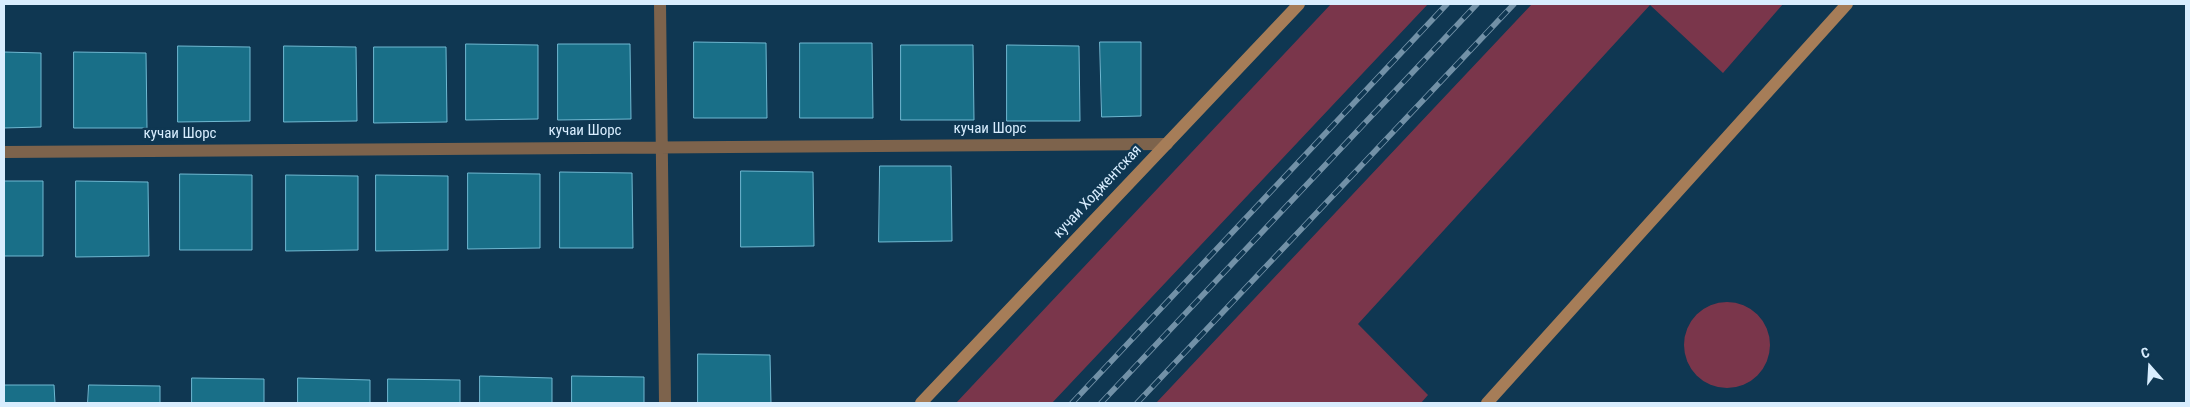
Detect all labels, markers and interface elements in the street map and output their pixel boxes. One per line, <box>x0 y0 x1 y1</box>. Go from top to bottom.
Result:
street label: кучаи Шорс <box>953 120 1027 138</box>
street label: кучаи Шорс <box>548 122 622 140</box>
street label: кучаи Шорс <box>143 125 217 143</box>
street label: кучаи Ходжентская <box>1050 142 1146 242</box>
north arrow <box>2125 342 2175 392</box>
text: С <box>2139 344 2151 362</box>

